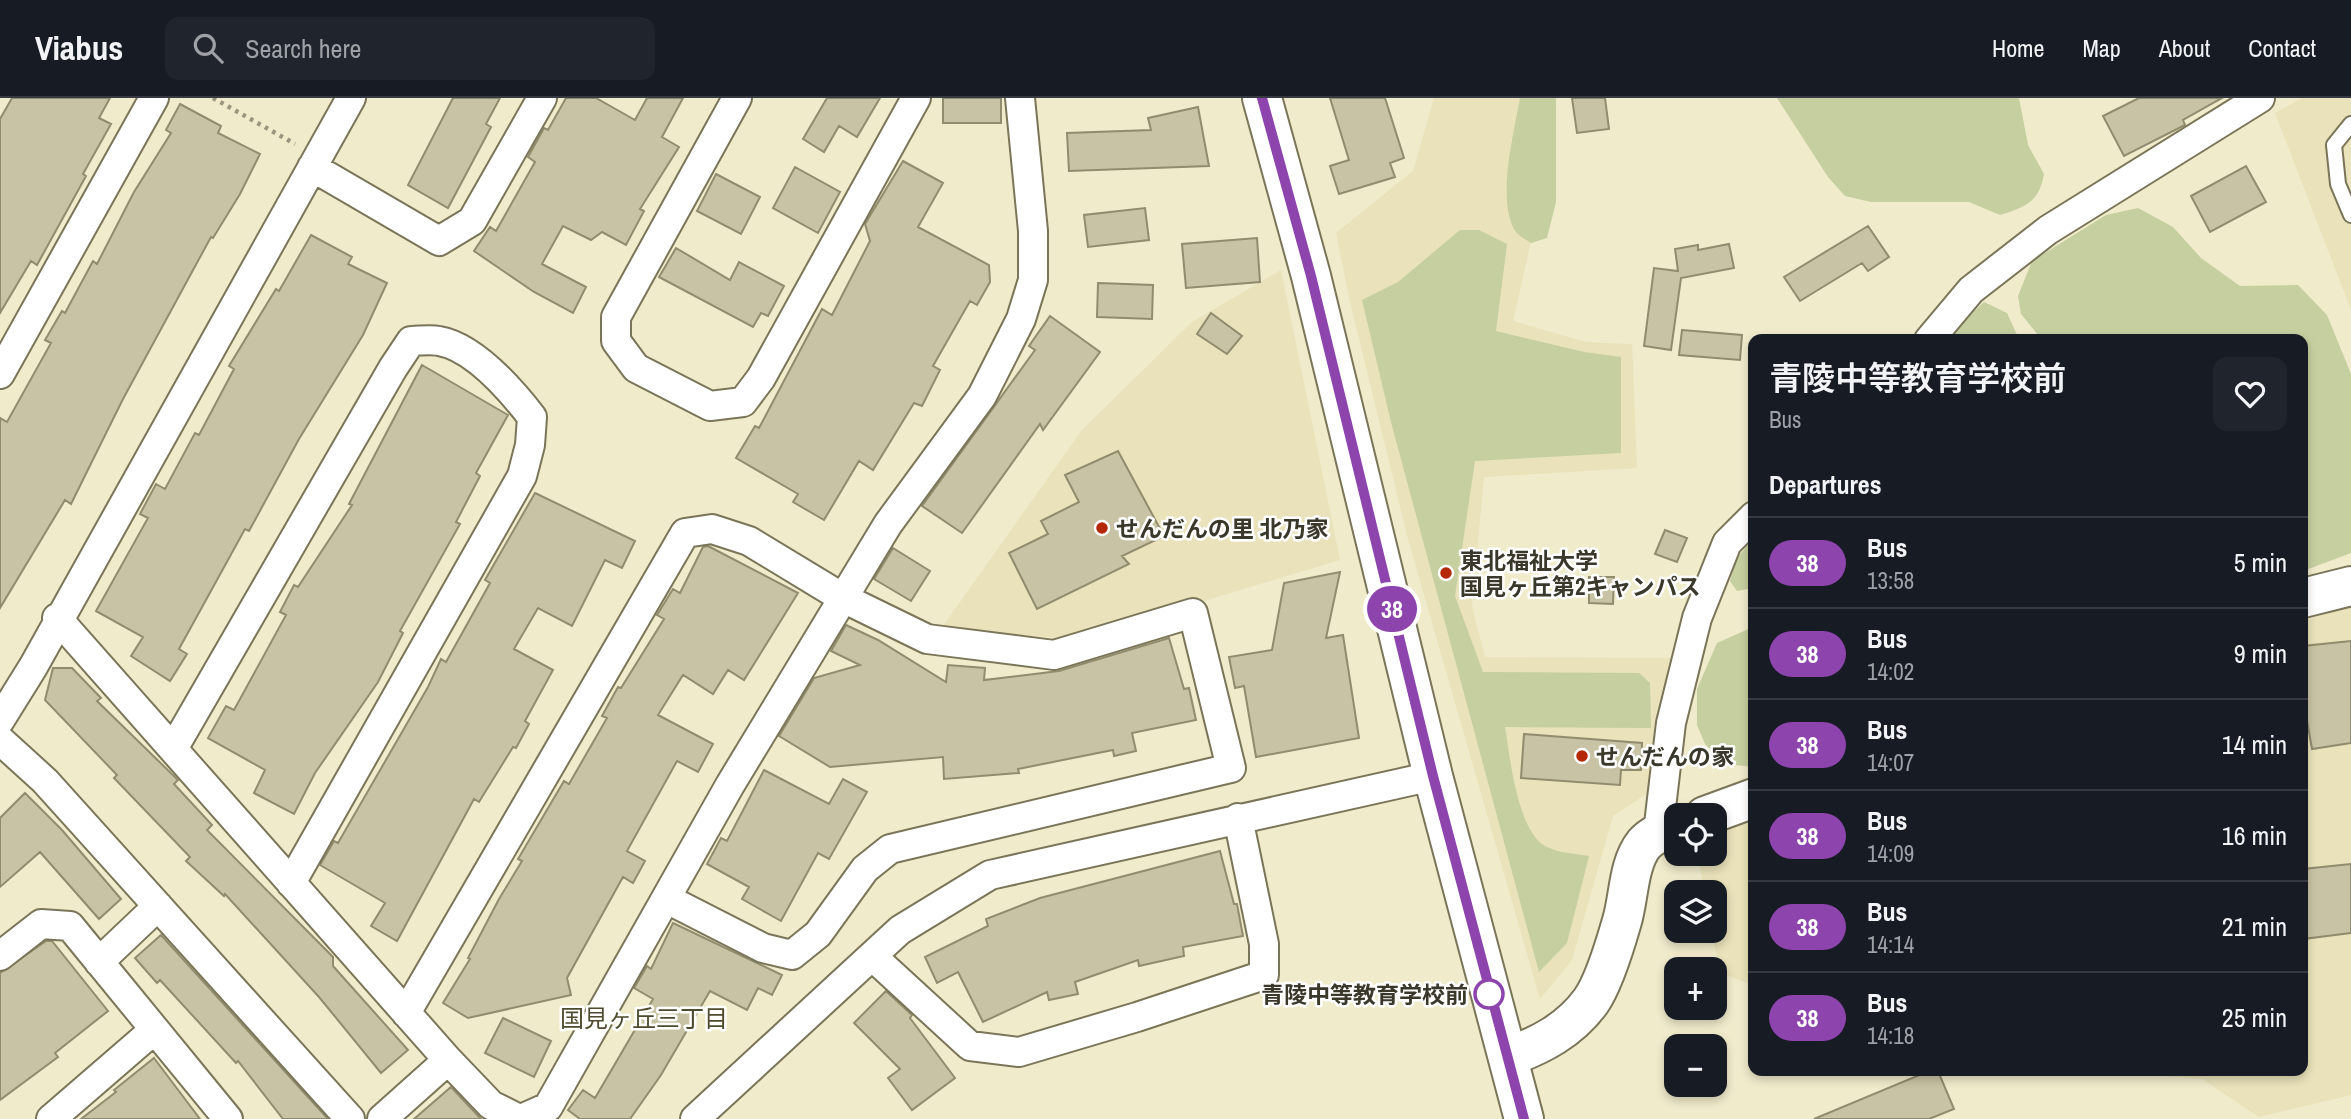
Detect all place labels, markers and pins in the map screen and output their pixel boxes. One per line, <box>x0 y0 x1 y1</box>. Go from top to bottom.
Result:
place label: せんだんの里 北乃家 <box>1116 513 1328 544</box>
marker: せんだんの里 北乃家 <box>1094 520 1110 536</box>
place label: 東北福祉大学 国見ヶ丘第2キャンパス <box>1460 545 1701 602</box>
marker: 東北福祉大学 国見ヶ丘第2キャンパス <box>1438 565 1454 581</box>
place label: せんだんの家 <box>1596 741 1734 772</box>
marker: せんだんの家 <box>1574 748 1590 764</box>
place label: 青陵中等教育学校前 <box>1261 979 1468 1010</box>
marker: 青陵中等教育学校前 <box>1474 979 1504 1009</box>

